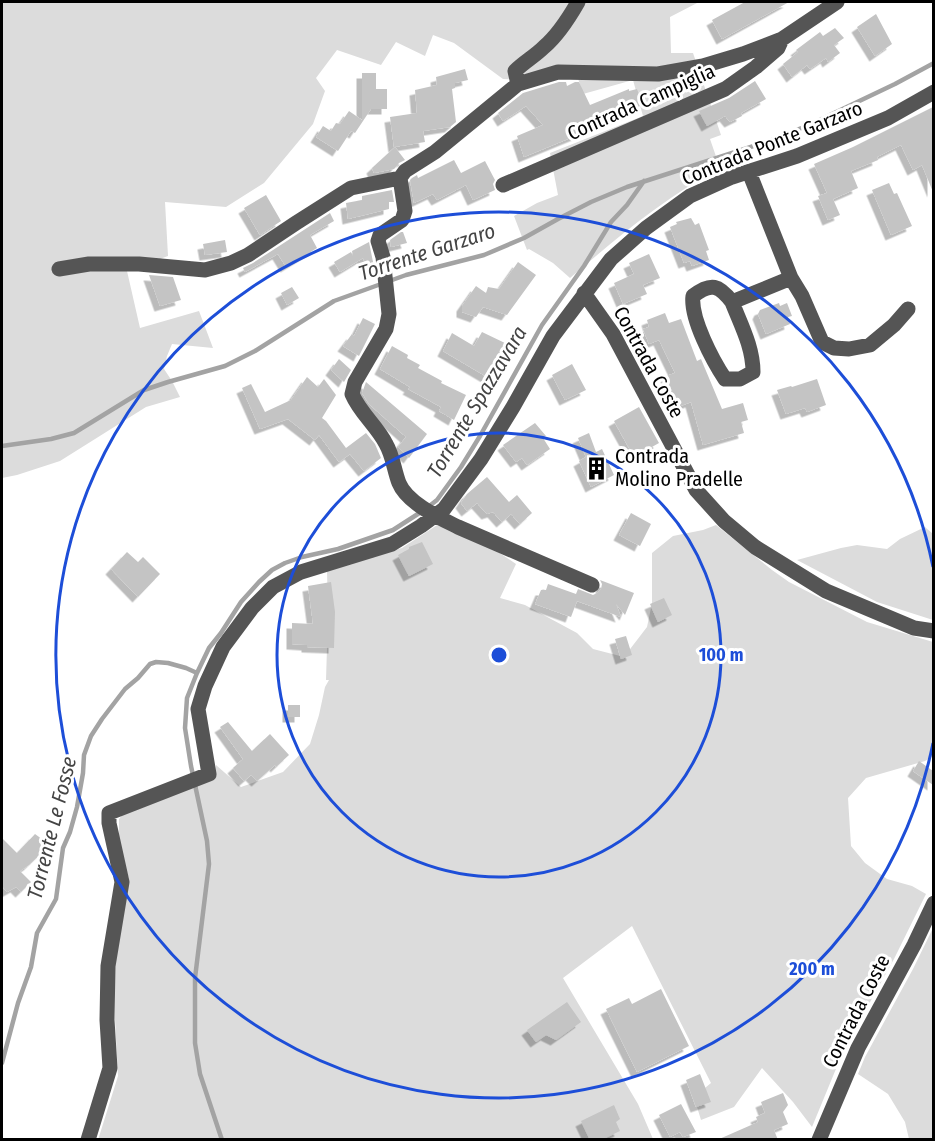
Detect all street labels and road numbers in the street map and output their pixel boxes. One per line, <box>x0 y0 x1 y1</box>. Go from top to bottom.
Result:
street label: Contrada Campiglia <box>563 59 719 145</box>
street label: Contrada Ponte Garzaro <box>678 96 866 190</box>
street label: Contrada Coste <box>609 302 689 422</box>
street label: Contrada Coste <box>817 950 895 1072</box>

